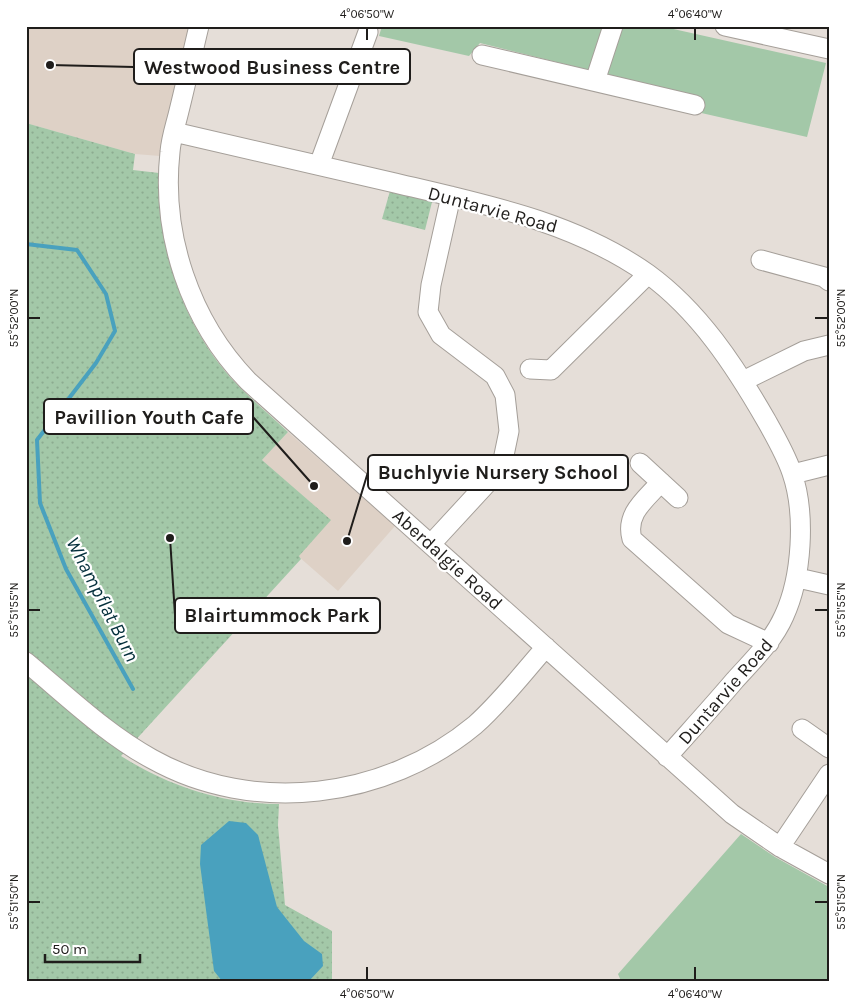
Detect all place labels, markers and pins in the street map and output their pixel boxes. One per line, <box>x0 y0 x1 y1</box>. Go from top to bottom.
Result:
callout: Westwood Business Centre <box>134 49 410 84</box>
callout: Pavillion Youth Cafe <box>44 399 253 434</box>
callout: Buchlyvie Nursery School <box>368 455 628 490</box>
callout: Blairtummock Park <box>175 598 380 633</box>

